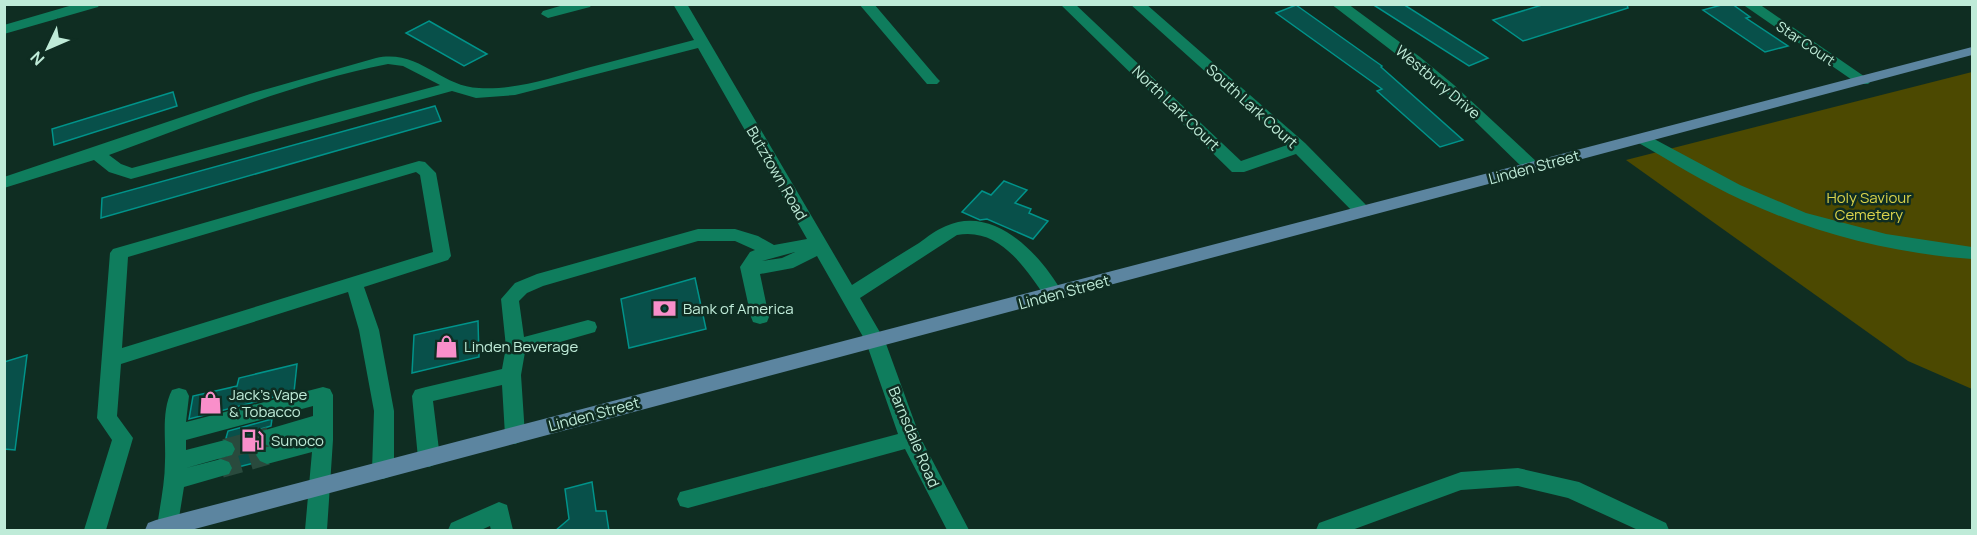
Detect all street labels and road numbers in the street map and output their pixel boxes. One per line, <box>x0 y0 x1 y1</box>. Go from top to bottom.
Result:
street label: Star Court <box>1773 16 1839 70</box>
street label: Westbury Drive <box>1391 40 1485 124</box>
street label: South Lark Court <box>1202 59 1302 153</box>
street label: North Lark Court <box>1128 61 1224 155</box>
street label: Butztown Road <box>742 122 812 224</box>
street label: Linden Street <box>1486 145 1582 189</box>
street label: Linden Street <box>1016 270 1112 314</box>
street label: Barnsdale Road <box>883 383 945 491</box>
street label: Linden Street <box>546 392 642 436</box>

